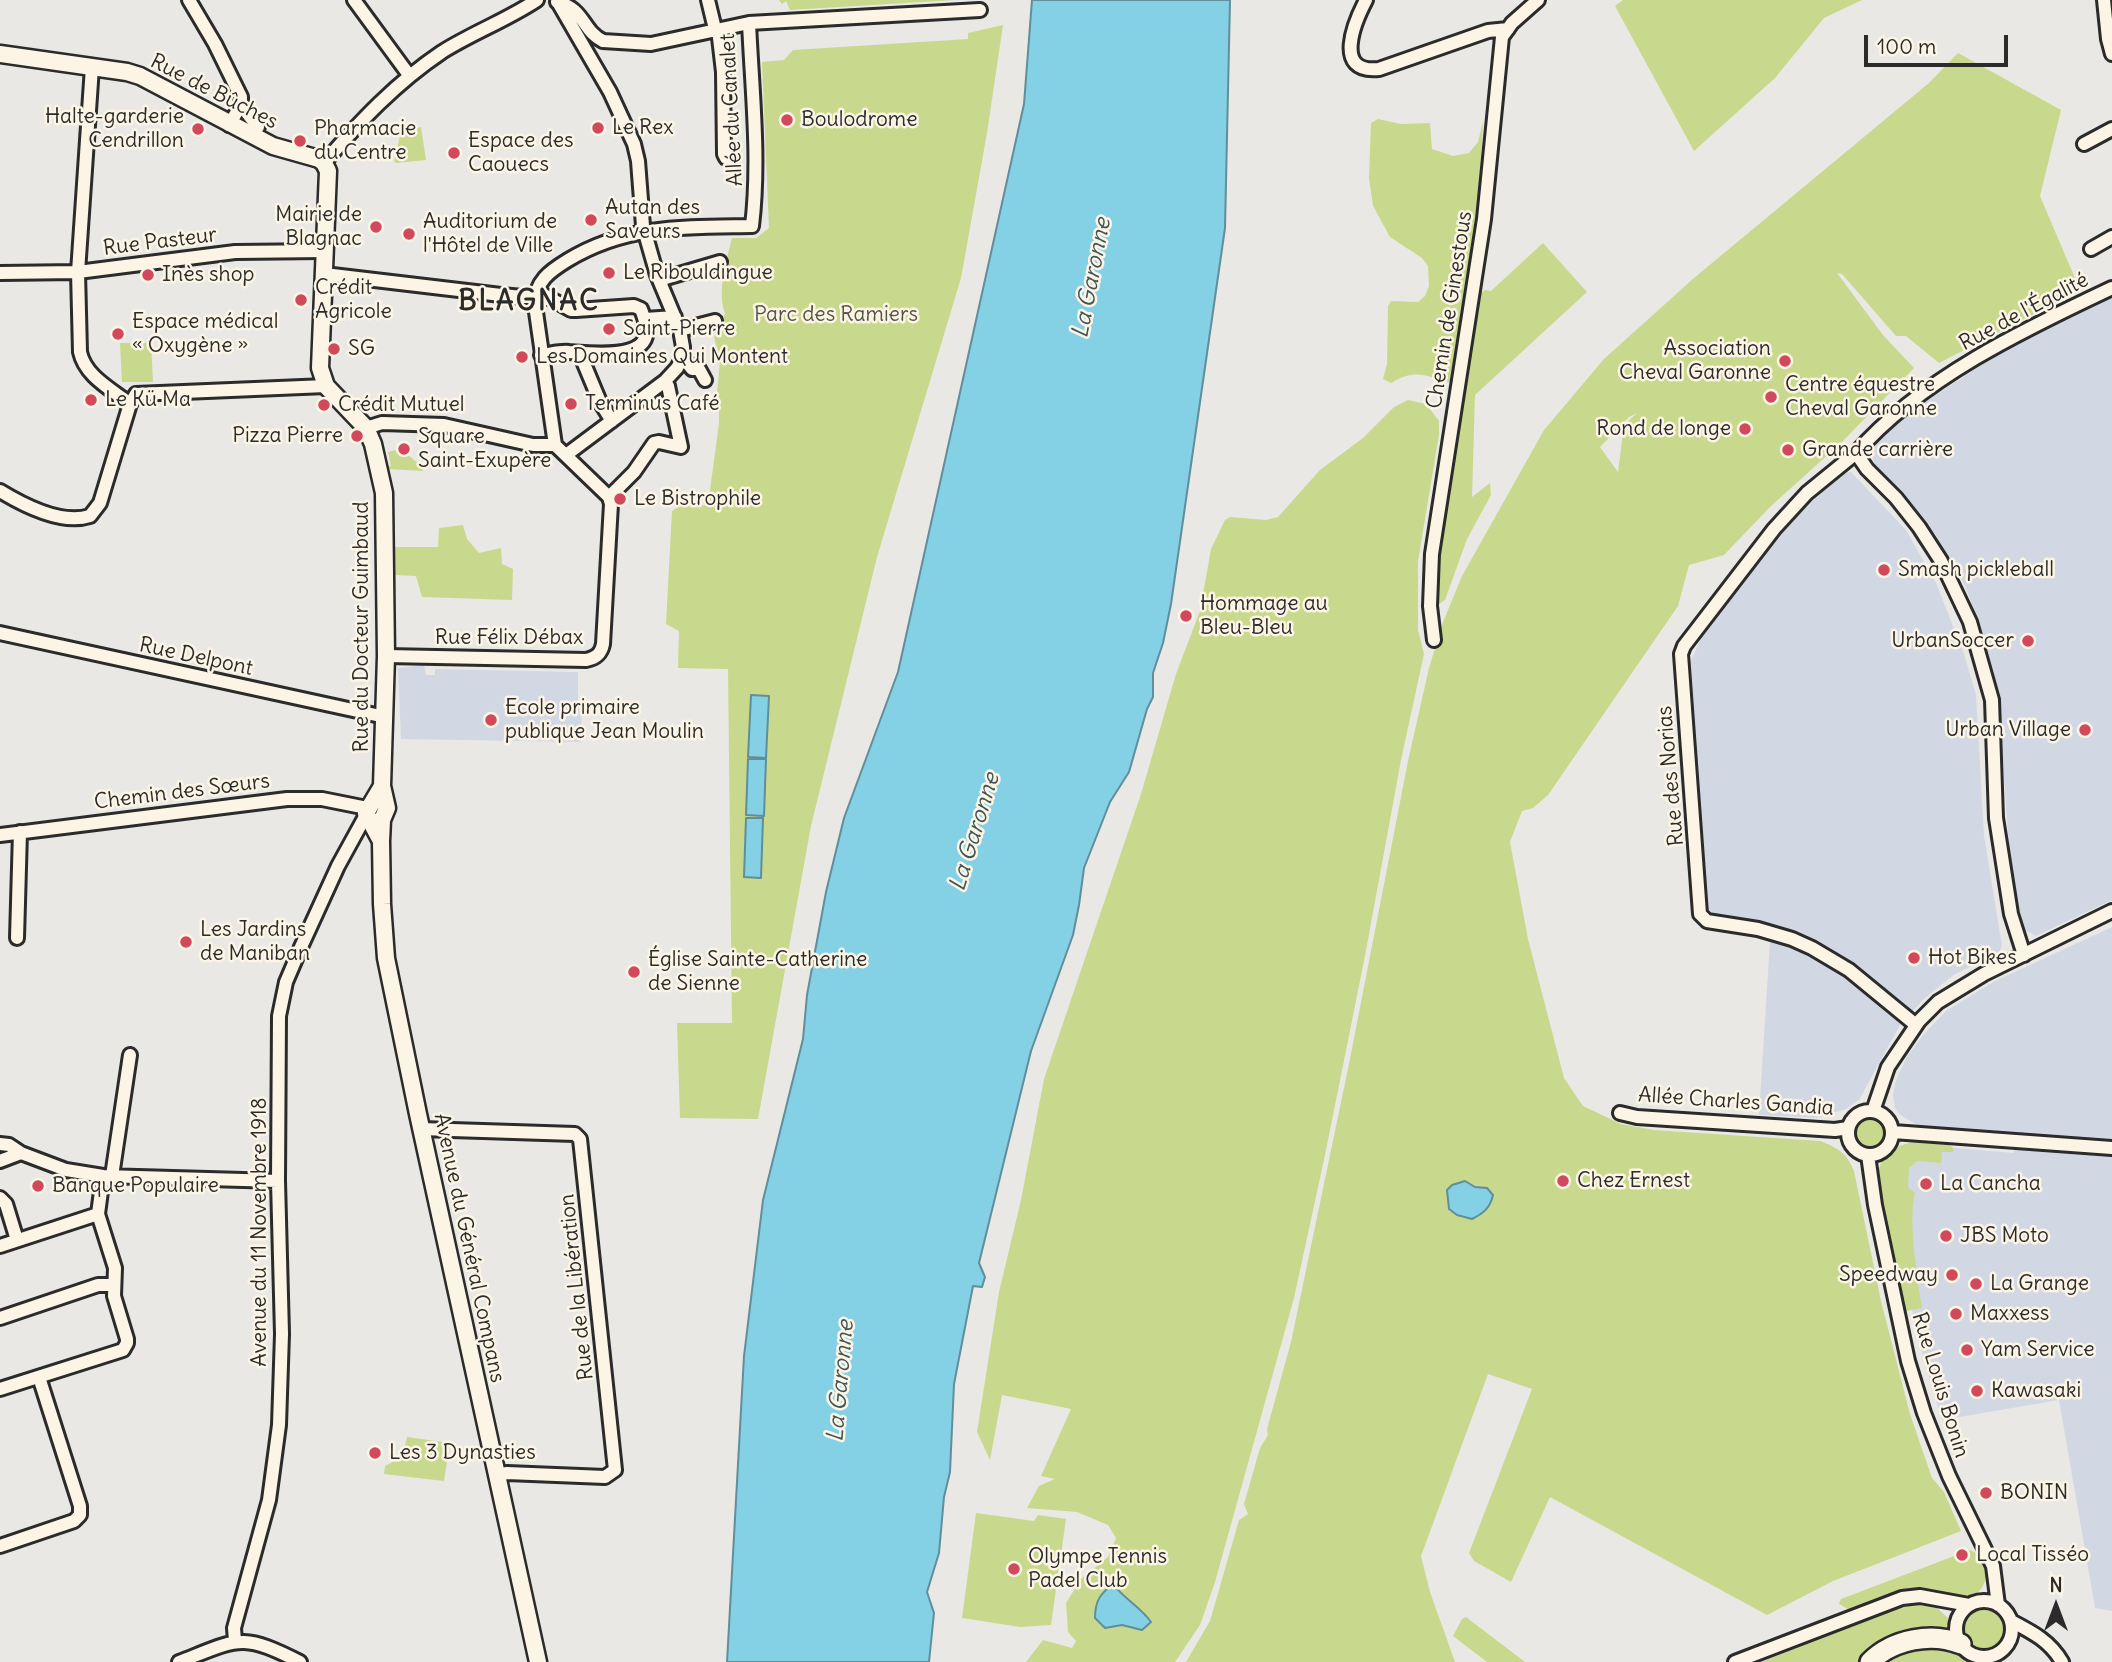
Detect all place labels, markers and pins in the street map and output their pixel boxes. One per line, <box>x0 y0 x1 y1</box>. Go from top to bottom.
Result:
place label: Halte-garderie Cendrillon <box>45 104 184 154</box>
place label: Boulodrome <box>801 107 918 133</box>
marker: Boulodrome <box>779 112 795 128</box>
place label: Le Rex <box>612 115 674 141</box>
place label: Pharmacie du Centre <box>314 116 416 166</box>
marker: Le Rex <box>590 120 606 136</box>
marker: Halte-garderie Cendrillon <box>190 121 206 137</box>
place label: Espace des Caouecs <box>468 128 574 178</box>
marker: Pharmacie du Centre <box>292 133 308 149</box>
marker: Espace des Caouecs <box>446 145 462 161</box>
place label: Autan des Saveurs <box>605 195 700 245</box>
place label: Mairie de Blagnac <box>275 202 362 252</box>
place label: Auditorium de l'Hôtel de Ville <box>423 209 557 259</box>
marker: Autan des Saveurs <box>583 212 599 228</box>
marker: Mairie de Blagnac <box>368 219 384 235</box>
marker: Auditorium de l'Hôtel de Ville <box>401 226 417 242</box>
place label: Le Ribouldingue <box>623 260 773 286</box>
place label: Inès shop <box>162 262 254 288</box>
marker: Le Ribouldingue <box>601 265 617 281</box>
marker: Inès shop <box>140 267 156 283</box>
place label: Crédit Agricole <box>315 275 392 325</box>
marker: Crédit Agricole <box>293 292 309 308</box>
place label: Espace médical « Oxygène » <box>132 309 278 359</box>
place label: Saint-Pierre <box>623 316 735 342</box>
marker: Saint-Pierre <box>601 321 617 337</box>
marker: Espace médical « Oxygène » <box>110 326 126 342</box>
place label: SG <box>348 336 375 362</box>
place label: Association Cheval Garonne <box>1619 336 1771 386</box>
marker: SG <box>326 341 342 357</box>
place label: Les Domaines Qui Montent <box>536 344 788 370</box>
marker: Les Domaines Qui Montent <box>514 349 530 365</box>
marker: Association Cheval Garonne <box>1777 353 1793 369</box>
place label: Centre équestre Cheval Garonne <box>1785 372 1937 422</box>
place label: Le Kü Ma <box>105 387 191 413</box>
marker: Centre équestre Cheval Garonne <box>1763 389 1779 405</box>
place label: Terminus Café <box>585 391 720 417</box>
marker: Le Kü Ma <box>83 392 99 408</box>
place label: Crédit Mutuel <box>338 392 465 418</box>
marker: Terminus Café <box>563 396 579 412</box>
marker: Crédit Mutuel <box>316 397 332 413</box>
place label: Rond de longe <box>1596 416 1731 442</box>
marker: Rond de longe <box>1737 421 1753 437</box>
place label: Pizza Pierre <box>232 423 343 449</box>
place label: Square Saint-Exupère <box>418 424 551 474</box>
marker: Pizza Pierre <box>349 428 365 444</box>
place label: Grande carrière <box>1802 437 1953 463</box>
marker: Square Saint-Exupère <box>396 441 412 457</box>
marker: Grande carrière <box>1780 442 1796 458</box>
place label: Le Bistrophile <box>634 486 761 512</box>
marker: Le Bistrophile <box>612 491 628 507</box>
place label: Smash pickleball <box>1898 557 2054 583</box>
marker: Smash pickleball <box>1876 562 1892 578</box>
place label: Hommage au Bleu-Bleu <box>1200 591 1328 641</box>
marker: Hommage au Bleu-Bleu <box>1178 608 1194 624</box>
place label: UrbanSoccer <box>1891 628 2014 654</box>
marker: UrbanSoccer <box>2020 633 2036 649</box>
place label: Ecole primaire publique Jean Moulin <box>505 695 704 745</box>
marker: Ecole primaire publique Jean Moulin <box>483 712 499 728</box>
place label: Urban Village <box>1945 717 2071 743</box>
marker: Urban Village <box>2077 722 2093 738</box>
place label: Les Jardins de Maniban <box>200 917 310 967</box>
marker: Les Jardins de Maniban <box>178 934 194 950</box>
place label: Hot Bikes <box>1928 945 2017 971</box>
place label: Église Sainte-Catherine de Sienne <box>648 947 867 997</box>
marker: Hot Bikes <box>1906 950 1922 966</box>
marker: Église Sainte-Catherine de Sienne <box>626 964 642 980</box>
place label: Chez Ernest <box>1577 1168 1690 1194</box>
place label: La Cancha <box>1940 1171 2041 1197</box>
place label: Banque Populaire <box>52 1173 219 1199</box>
marker: Chez Ernest <box>1555 1173 1571 1189</box>
marker: La Cancha <box>1918 1176 1934 1192</box>
marker: Banque Populaire <box>30 1178 46 1194</box>
place label: JBS Moto <box>1960 1223 2049 1249</box>
marker: JBS Moto <box>1938 1228 1954 1244</box>
place label: Speedway <box>1839 1262 1938 1288</box>
marker: Speedway <box>1944 1267 1960 1283</box>
place label: La Grange <box>1990 1271 2089 1297</box>
marker: La Grange <box>1968 1276 1984 1292</box>
place label: Maxxess <box>1970 1301 2049 1327</box>
marker: Maxxess <box>1948 1306 1964 1322</box>
place label: Yam Service <box>1981 1337 2095 1363</box>
marker: Yam Service <box>1959 1342 1975 1358</box>
place label: Kawasaki <box>1991 1378 2081 1404</box>
marker: Kawasaki <box>1969 1383 1985 1399</box>
place label: Les 3 Dynasties <box>389 1440 536 1466</box>
marker: Les 3 Dynasties <box>367 1445 383 1461</box>
place label: BONIN <box>2000 1480 2068 1506</box>
marker: BONIN <box>1978 1485 1994 1501</box>
place label: Local Tisséo <box>1976 1542 2089 1568</box>
place label: Olympe Tennis Padel Club <box>1028 1544 1167 1594</box>
marker: Local Tisséo <box>1954 1547 1970 1563</box>
marker: Olympe Tennis Padel Club <box>1006 1561 1022 1577</box>

